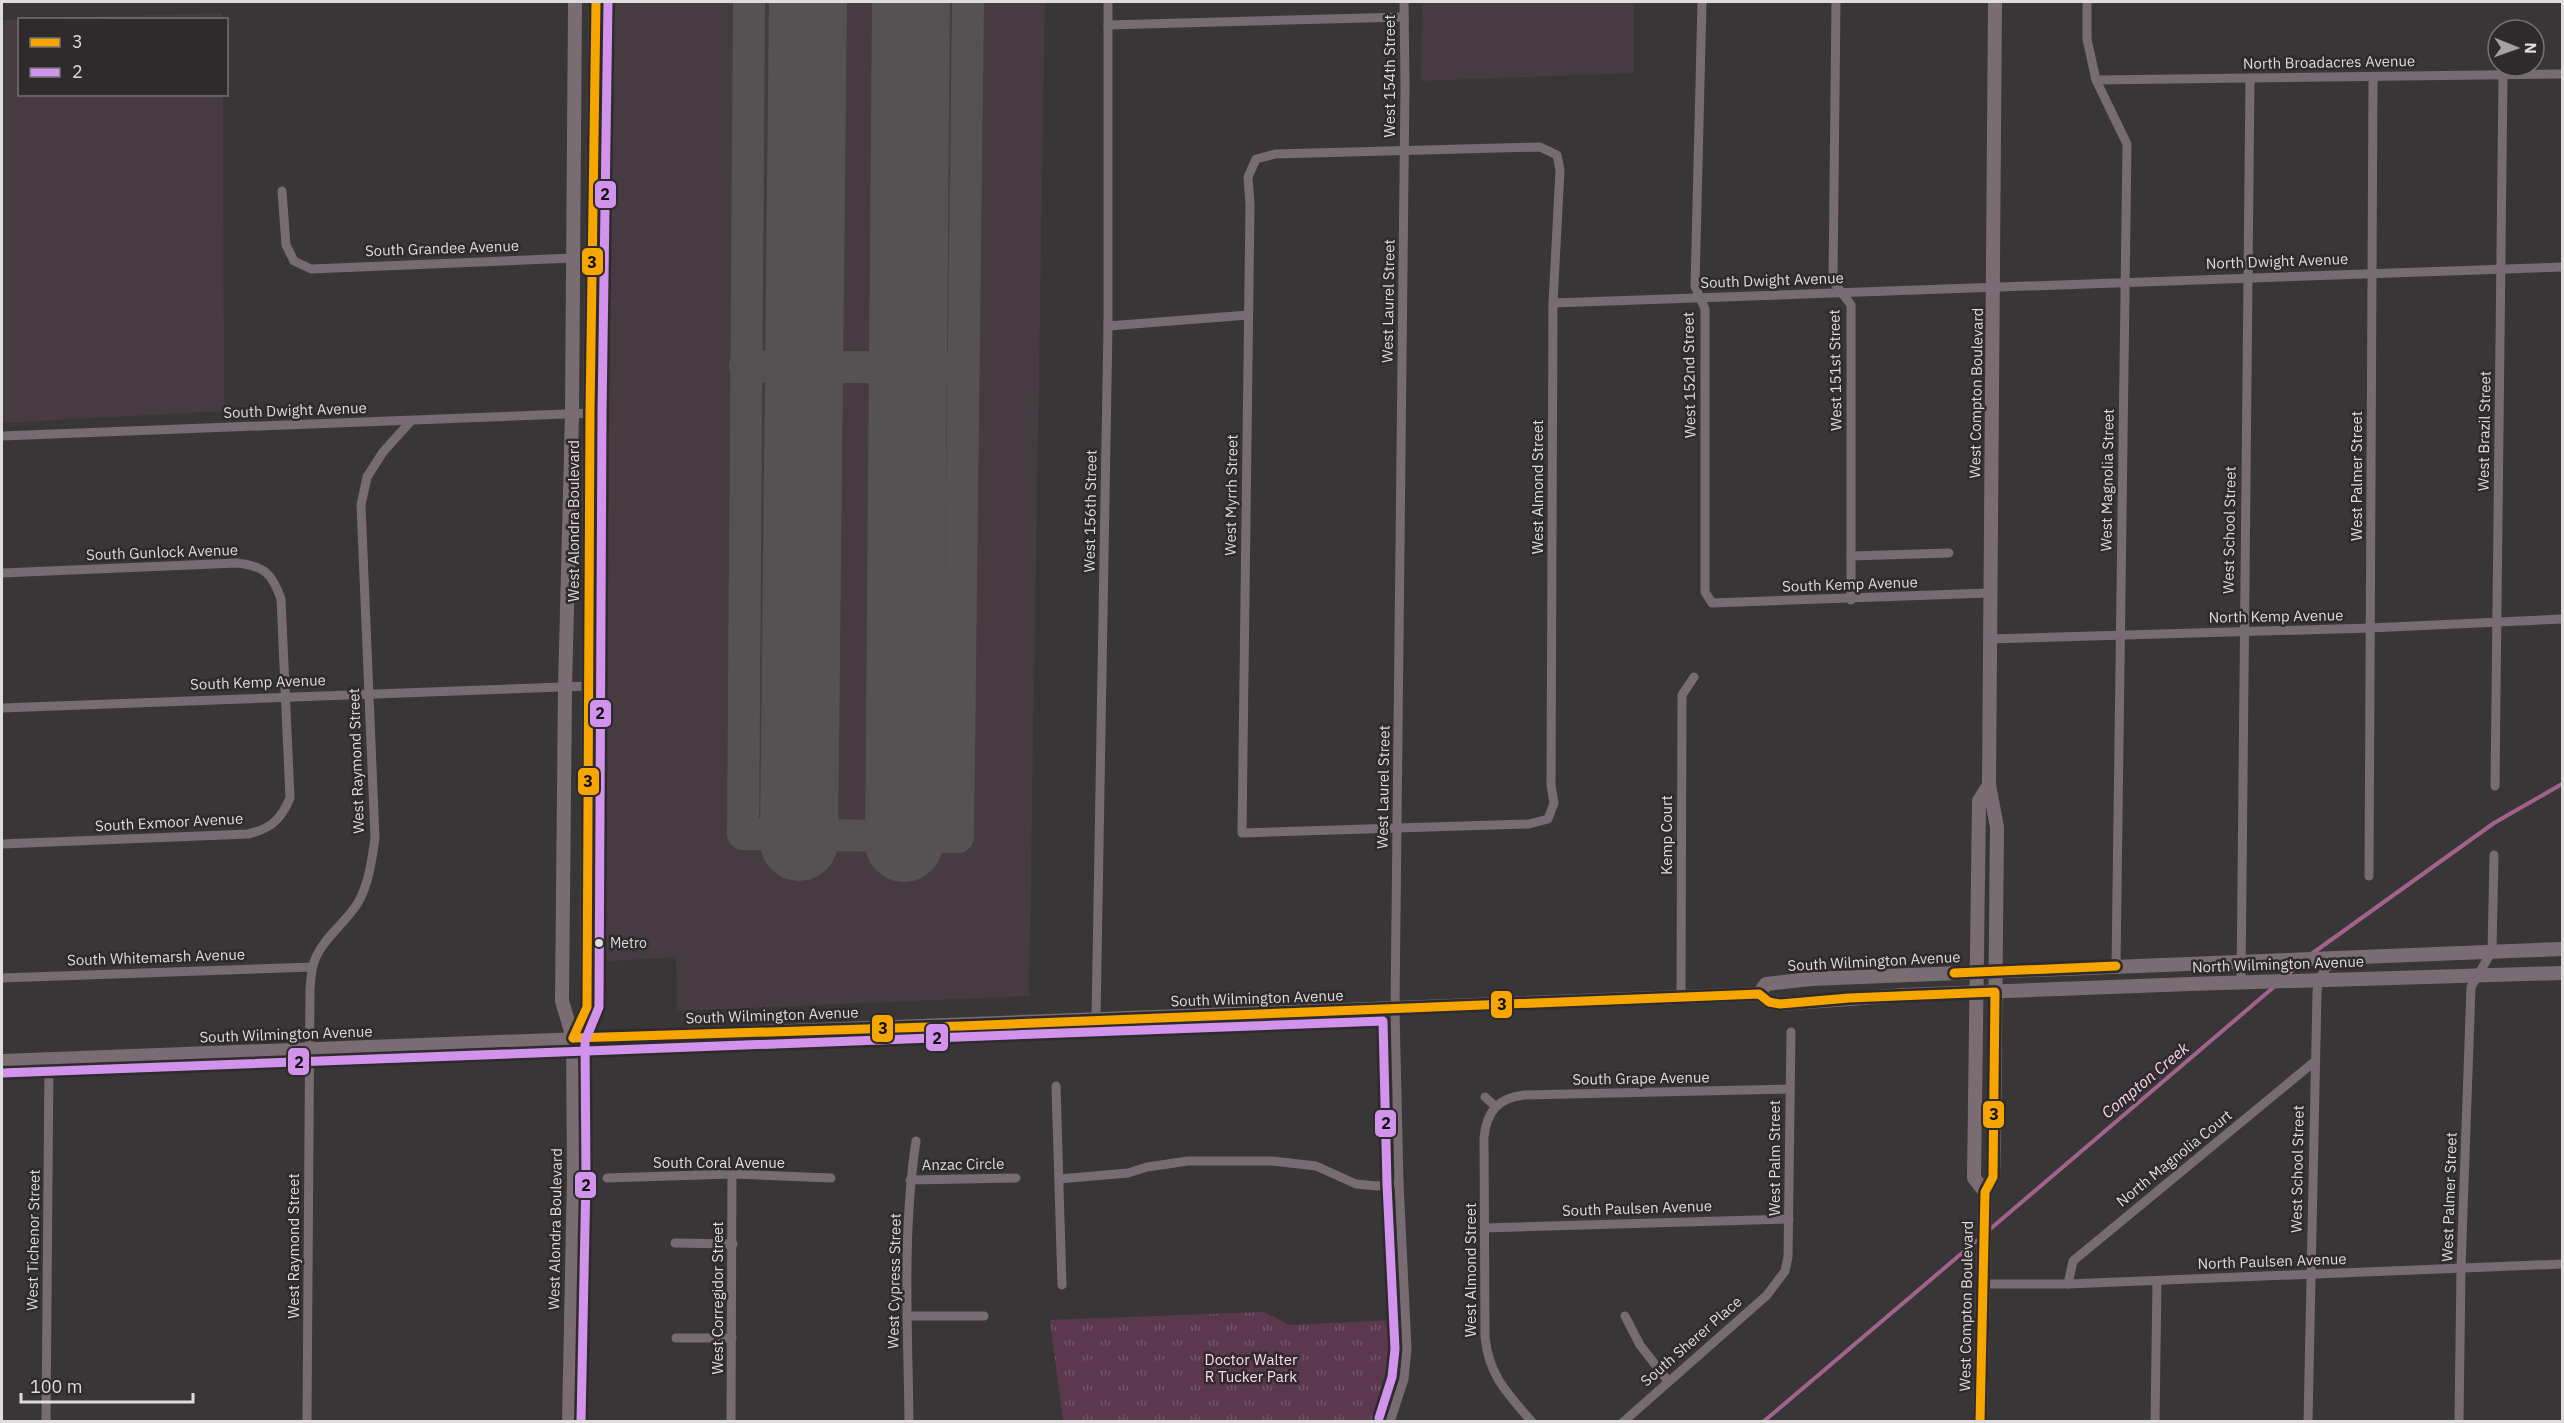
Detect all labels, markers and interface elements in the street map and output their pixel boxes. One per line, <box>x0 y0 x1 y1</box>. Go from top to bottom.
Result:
street label: West 154th Street <box>1380 15 1399 137</box>
legend <box>18 18 228 96</box>
north arrow <box>2486 18 2546 78</box>
text: 3 <box>72 30 83 53</box>
text: N <box>2521 42 2541 54</box>
street label: North Broadacres Avenue <box>2243 51 2415 73</box>
text: 2 <box>72 60 83 83</box>
line badge: 2 <box>594 180 617 209</box>
text: 2 <box>600 184 610 204</box>
street label: South Grandee Avenue <box>365 236 519 260</box>
street label: West Laurel Street <box>1377 239 1399 363</box>
line badge: 3 <box>581 247 604 276</box>
street label: North Dwight Avenue <box>2205 249 2349 273</box>
text: 3 <box>587 252 597 272</box>
street label: South Dwight Avenue <box>1700 268 1844 292</box>
street label: West Compton Boulevard <box>1965 307 1987 479</box>
street label: West 151st Street <box>1824 309 1846 431</box>
street label: West 152nd Street <box>1678 312 1700 438</box>
street label: West Brazil Street <box>2473 371 2495 491</box>
street label: South Dwight Avenue <box>223 398 367 422</box>
street label: West Magnolia Street <box>2096 408 2118 552</box>
street label: West Palmer Street <box>2347 411 2366 541</box>
street label: West Almond Street <box>1528 420 1547 554</box>
street label: West Myrrh Street <box>1220 434 1242 556</box>
street label: West Alondra Boulevard <box>564 440 583 602</box>
street label: West 156th Street <box>1079 449 1101 573</box>
street label: West School Street <box>2218 466 2240 594</box>
street label: South Gunlock Avenue <box>86 540 238 564</box>
street label: South Kemp Avenue <box>1782 572 1918 596</box>
street label: North Kemp Avenue <box>2209 605 2343 627</box>
street label: South Kemp Avenue <box>190 670 326 694</box>
street label: West Raymond Street <box>344 688 368 834</box>
line badge: 2 <box>589 699 612 728</box>
text: 2 <box>595 703 605 723</box>
street label: West Laurel Street <box>1372 725 1394 849</box>
line badge: 3 <box>577 767 600 796</box>
text: 3 <box>583 771 593 791</box>
street label: Kemp Court <box>1657 795 1676 875</box>
street label: South Exmoor Avenue <box>94 809 244 835</box>
place label: Metro <box>610 934 647 952</box>
marker: Metro <box>593 937 605 949</box>
street label: South Whitemarsh Avenue <box>67 944 245 970</box>
street label: South Wilmington Avenue <box>1787 947 1961 975</box>
street label: North Wilmington Avenue <box>2192 952 2364 976</box>
street label: South Wilmington Avenue <box>1170 985 1344 1011</box>
line badge: 3 <box>1490 990 1513 1019</box>
text: 3 <box>1497 994 1507 1014</box>
street label: South Wilmington Avenue <box>685 1002 859 1028</box>
line badge: 3 <box>871 1014 894 1043</box>
text: 3 <box>878 1018 888 1038</box>
street label: South Wilmington Avenue <box>199 1021 373 1047</box>
line badge: 2 <box>925 1023 949 1052</box>
text: 2 <box>932 1028 942 1048</box>
water label: Compton Creek <box>2097 1037 2193 1122</box>
line badge: 2 <box>287 1047 310 1076</box>
text: 2 <box>294 1052 304 1072</box>
street label: South Grape Avenue <box>1572 1067 1710 1089</box>
street label: West Palm Street <box>1765 1100 1784 1216</box>
line badge: 3 <box>1982 1100 2005 1129</box>
text: 3 <box>1989 1104 1999 1124</box>
street label: West School Street <box>2286 1105 2308 1233</box>
street label: North Magnolia Court <box>2112 1106 2236 1210</box>
line badge: 2 <box>1374 1109 1397 1138</box>
text: 2 <box>1381 1113 1391 1133</box>
street label: West Palmer Street <box>2437 1132 2461 1262</box>
street label: West Alondra Boulevard <box>544 1148 566 1310</box>
street label: South Coral Avenue <box>653 1153 785 1172</box>
street label: Anzac Circle <box>922 1154 1004 1174</box>
street label: West Tichenor Street <box>22 1169 44 1311</box>
line badge: 2 <box>574 1171 597 1199</box>
street label: West Raymond Street <box>284 1173 303 1319</box>
text: 2 <box>581 1175 591 1195</box>
street label: South Paulsen Avenue <box>1562 1196 1712 1220</box>
street label: West Almond Street <box>1461 1203 1480 1337</box>
street label: West Cypress Street <box>883 1213 905 1349</box>
street label: West Compton Boulevard <box>1955 1220 1977 1392</box>
street label: West Corregidor Street <box>708 1221 727 1375</box>
street label: North Paulsen Avenue <box>2197 1249 2347 1273</box>
street label: South Sherer Place <box>1636 1292 1746 1390</box>
park label: Doctor Walter R Tucker Park <box>1205 1350 1298 1386</box>
scale bar <box>21 1366 194 1404</box>
text: 100 m <box>30 1375 82 1398</box>

